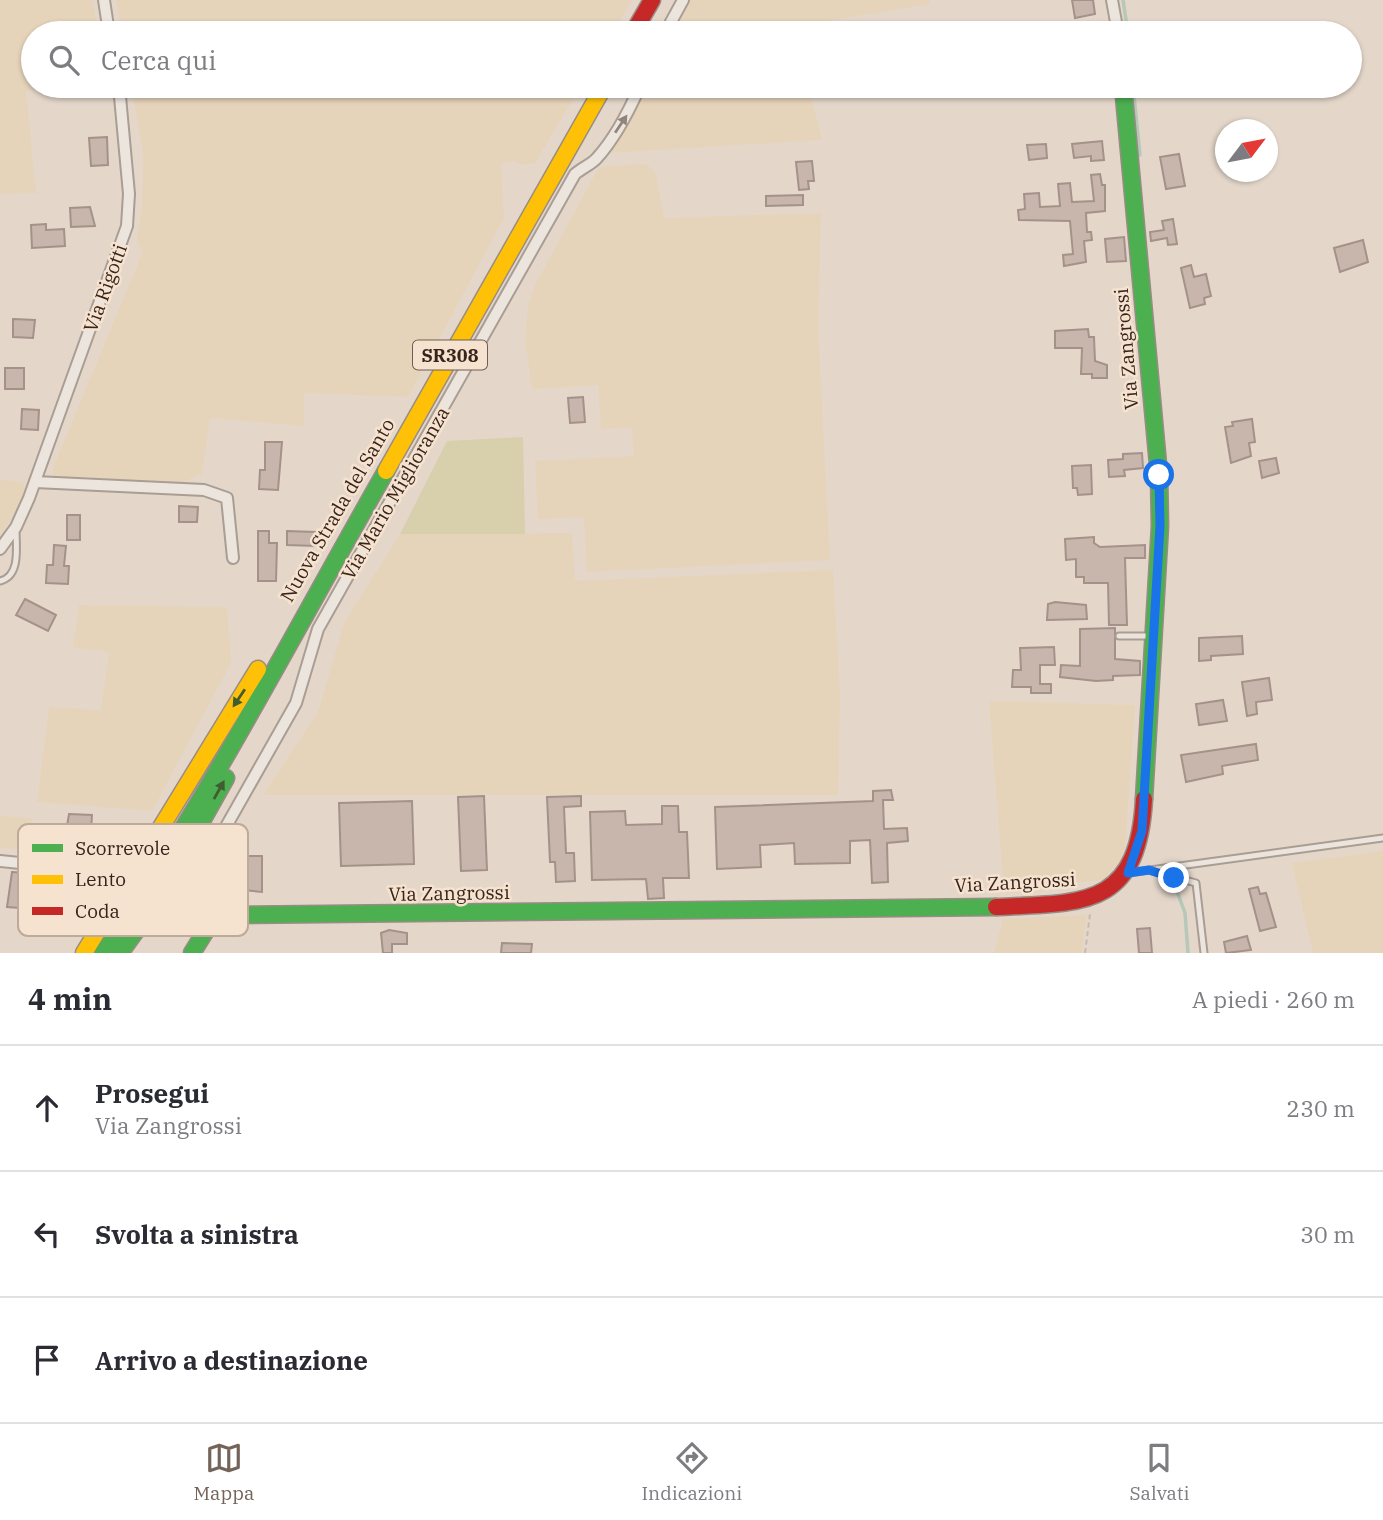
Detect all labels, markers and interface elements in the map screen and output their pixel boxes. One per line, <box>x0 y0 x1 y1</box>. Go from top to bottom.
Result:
search box <box>21 21 1362 98</box>
icon: search <box>45 41 83 79</box>
text: Cerca qui <box>101 43 216 77</box>
one-way arrow <box>614 114 627 134</box>
north arrow <box>1215 119 1278 182</box>
street label: Via Rigotti <box>78 241 132 335</box>
street label: Via Zangrossi <box>1109 287 1143 411</box>
road number: SR308 <box>413 340 487 370</box>
street label: Via Mario Miglioranza <box>336 402 454 584</box>
street label: Nuova Strada del Santo <box>275 414 399 606</box>
route start <box>1143 459 1174 490</box>
one-way arrow <box>233 688 246 707</box>
one-way arrow <box>213 781 225 800</box>
legend <box>18 824 248 936</box>
text: Scorrevole <box>75 836 170 860</box>
route end <box>1158 862 1189 893</box>
text: Lento <box>75 867 126 891</box>
street label: Via Zangrossi <box>954 867 1076 897</box>
street label: Via Zangrossi <box>388 880 510 906</box>
text: Coda <box>75 899 120 923</box>
text: 4 min <box>28 979 112 1018</box>
text: A piedi · 260 m <box>1192 984 1355 1014</box>
text: Prosegui <box>95 1076 209 1110</box>
icon: ahead <box>28 1089 66 1127</box>
text: 230 m <box>1286 1093 1355 1123</box>
text: Via Zangrossi <box>95 1110 242 1140</box>
icon: left <box>28 1215 66 1253</box>
text: Svolta a sinistra <box>95 1217 299 1251</box>
text: 30 m <box>1300 1219 1355 1249</box>
icon: arrive <box>28 1341 66 1379</box>
text: Arrivo a destinazione <box>95 1343 368 1377</box>
tab: Mappa <box>194 1439 254 1505</box>
tab: Indicazioni <box>641 1439 742 1505</box>
tab: Salvati <box>1129 1439 1189 1505</box>

